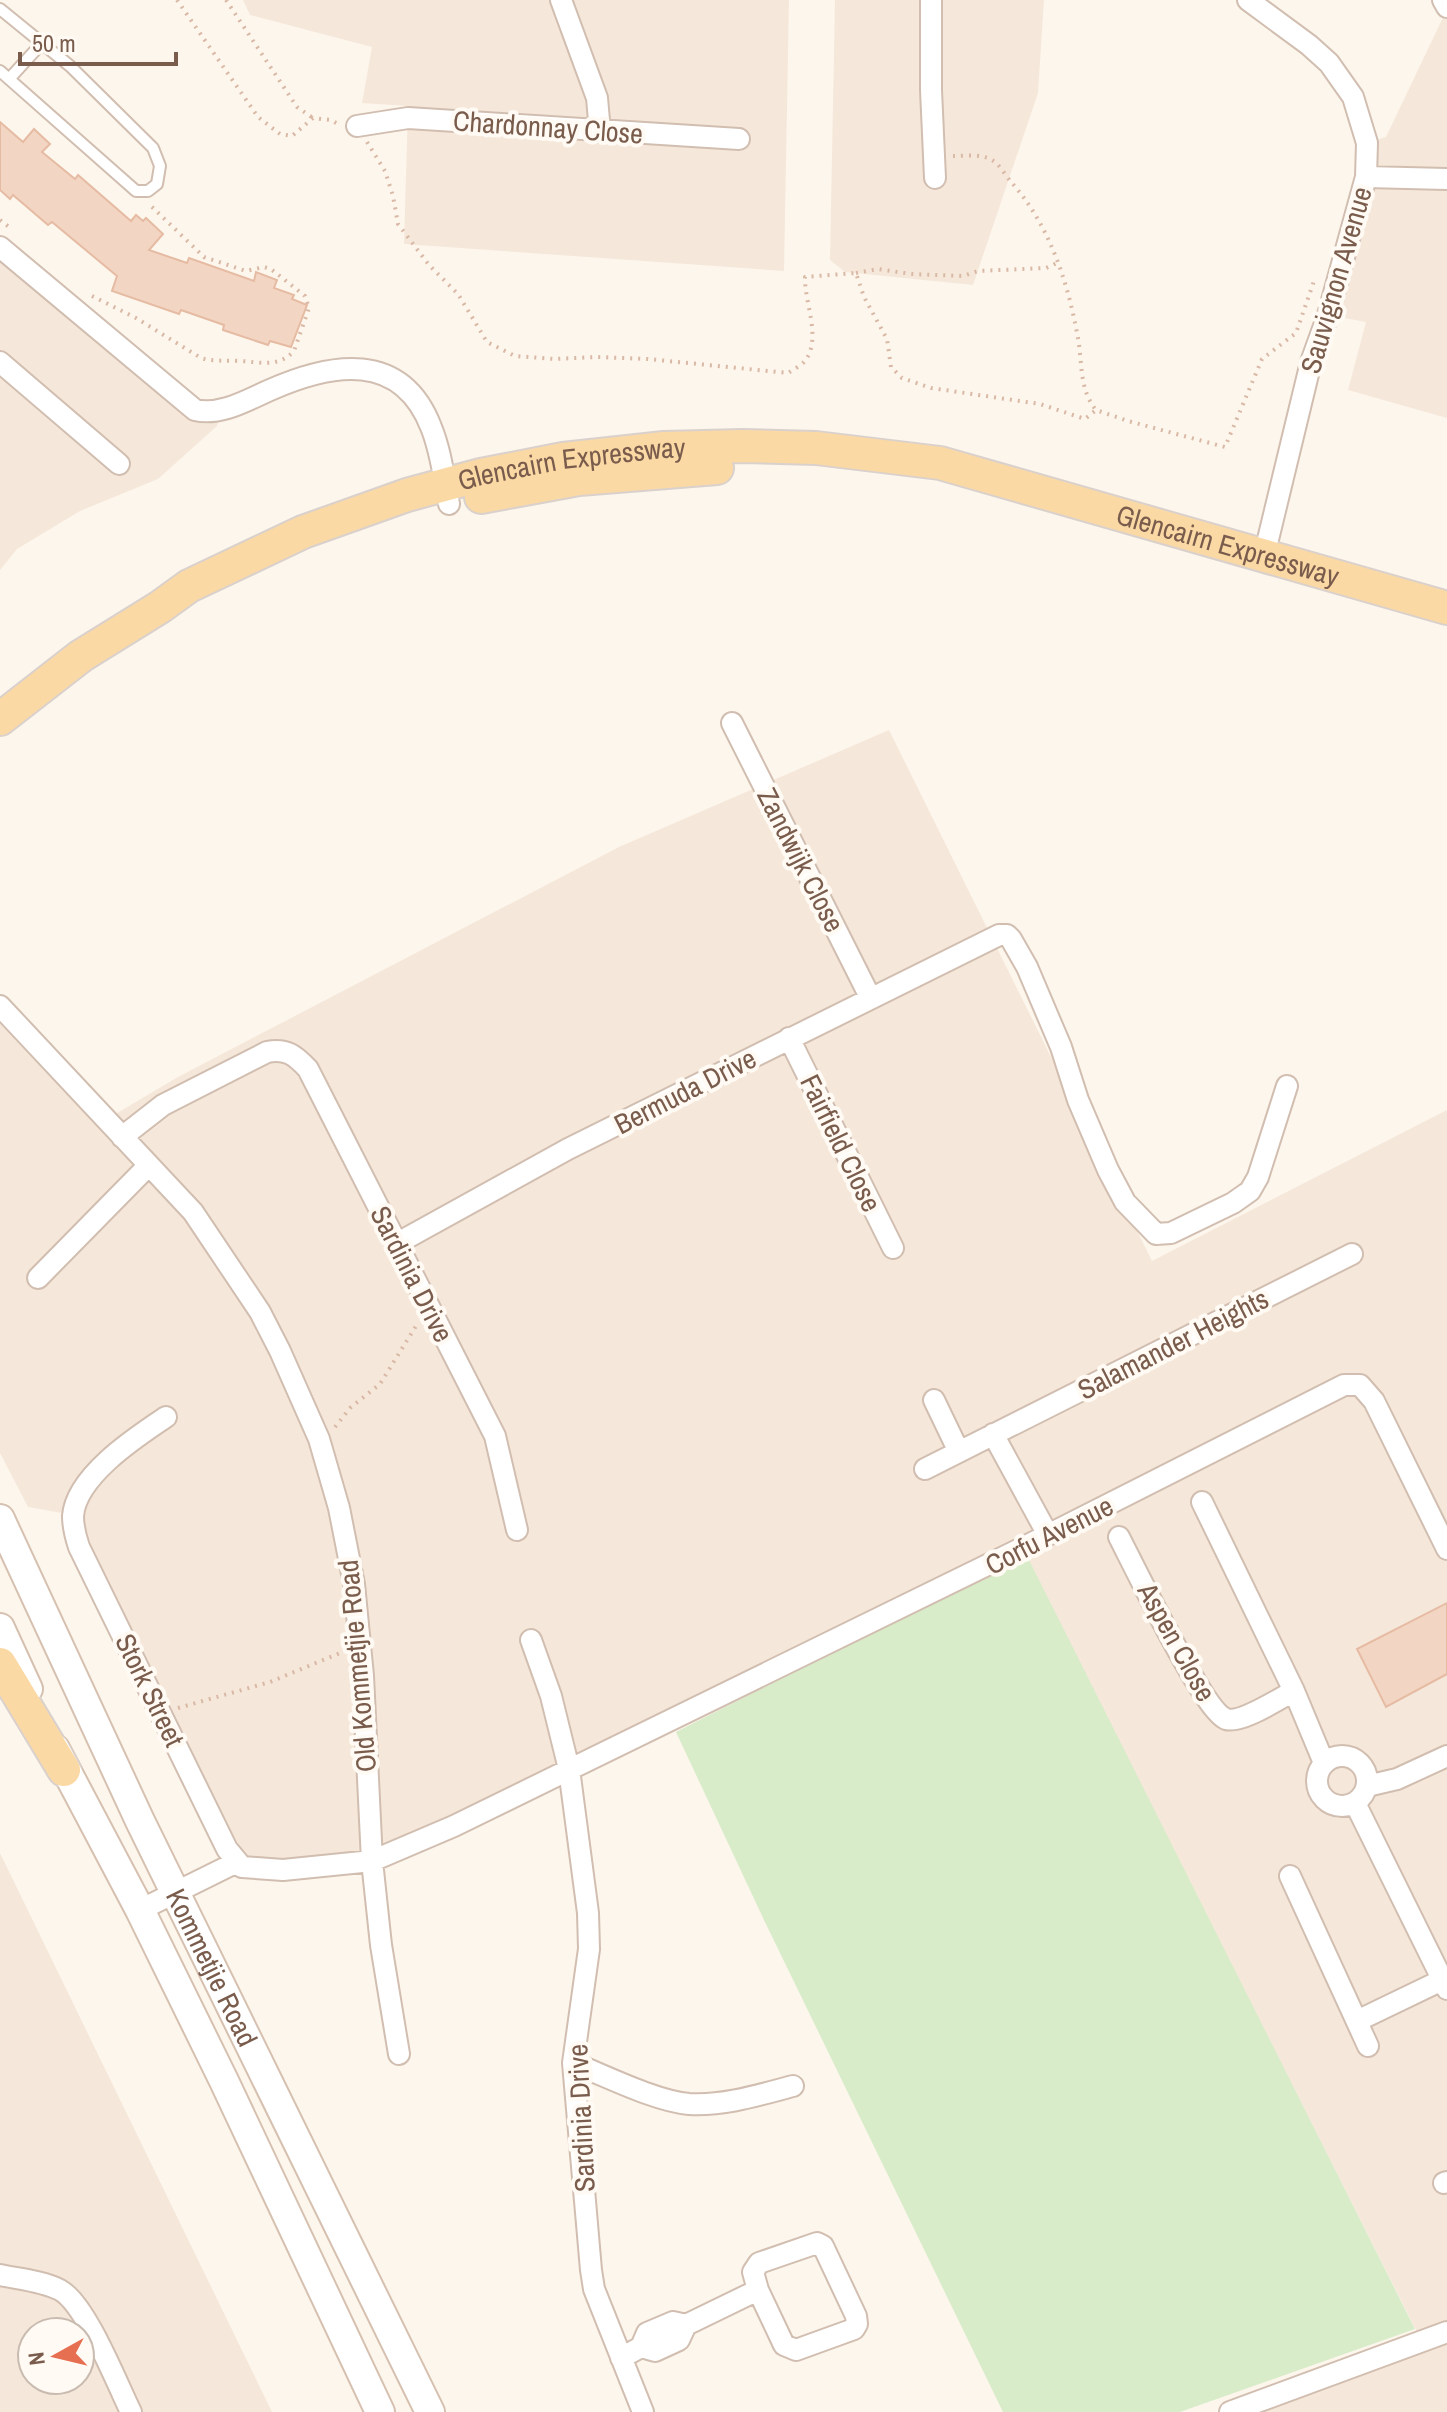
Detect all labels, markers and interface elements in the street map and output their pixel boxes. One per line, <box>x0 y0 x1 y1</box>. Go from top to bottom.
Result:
scale bar <box>20 16 176 66</box>
text: 50 m <box>32 27 76 59</box>
street label: Chardonnay Close <box>452 101 644 153</box>
street label: Sauvignon Avenue <box>1291 182 1381 378</box>
street label: Glencairn Expressway <box>453 428 686 499</box>
street label: Glencairn Expressway <box>1112 495 1344 595</box>
street label: Zandwijk Close <box>748 781 854 939</box>
street label: Bermuda Drive <box>608 1039 762 1143</box>
street label: Fairfield Close <box>791 1068 891 1218</box>
street label: Sardinia Drive <box>361 1199 463 1349</box>
street label: Salamander Heights <box>1071 1280 1275 1408</box>
street label: Corfu Avenue <box>979 1487 1119 1583</box>
street label: Old Kommetjie Road <box>329 1558 385 1774</box>
street label: Aspen Close <box>1128 1575 1225 1708</box>
street label: Stork Street <box>106 1627 194 1753</box>
street label: Kommetjie Road <box>157 1882 267 2053</box>
street label: Sardinia Drive <box>558 2043 604 2193</box>
north arrow <box>16 2316 96 2396</box>
text: N <box>20 2350 52 2367</box>

